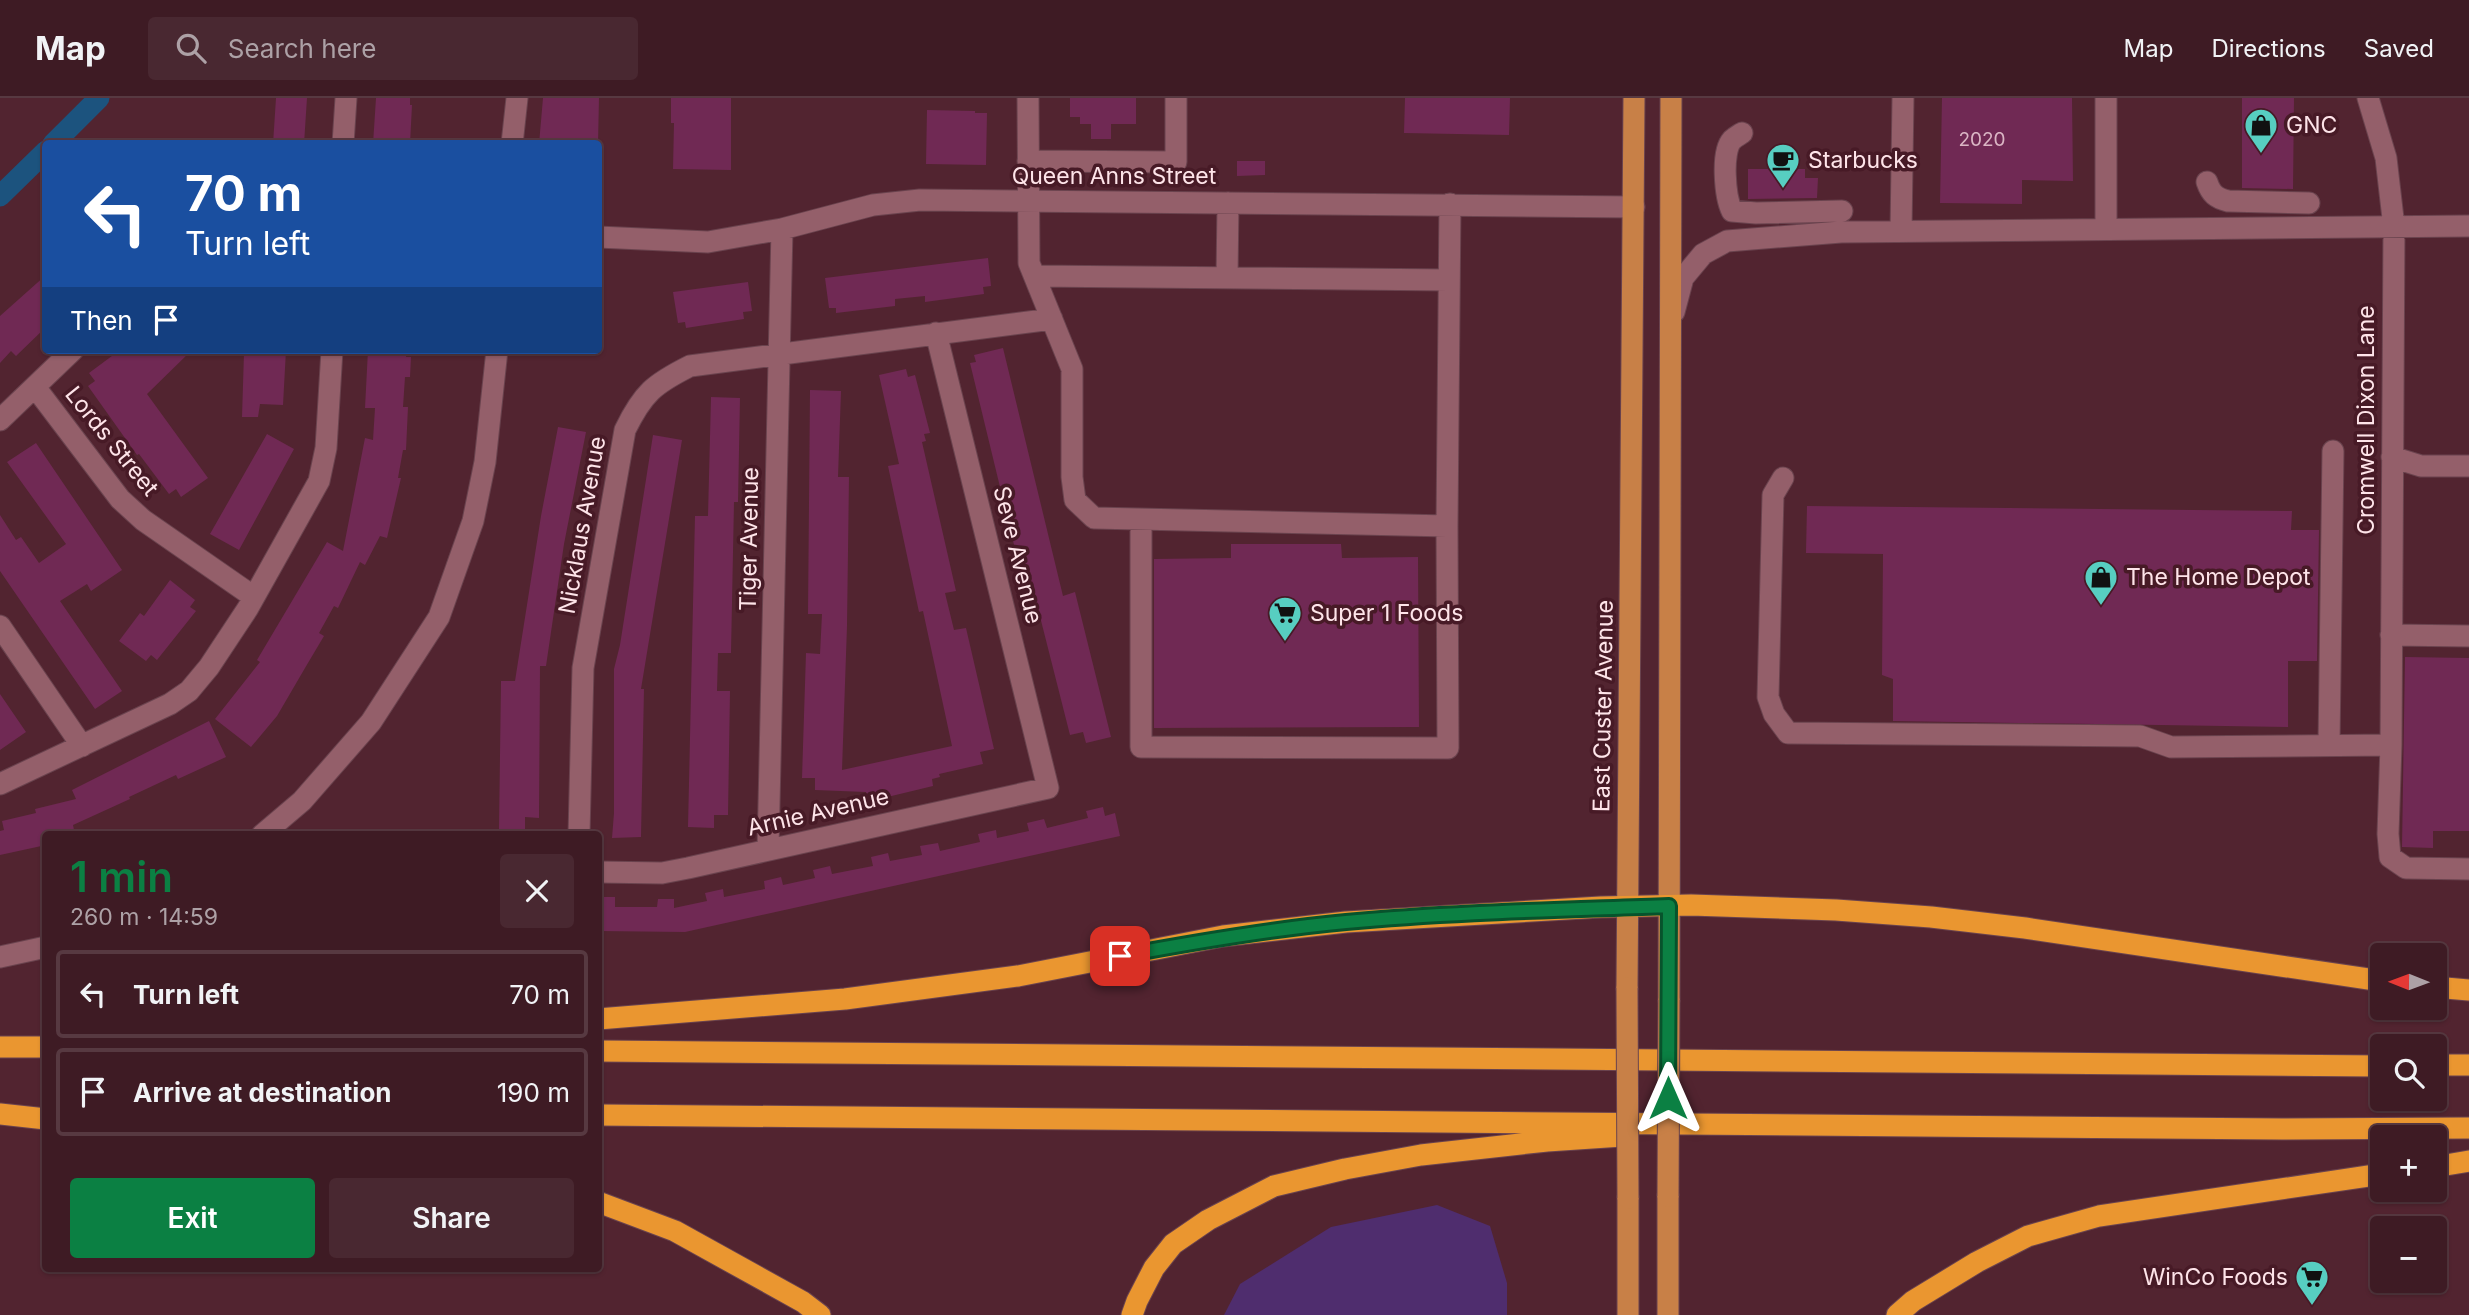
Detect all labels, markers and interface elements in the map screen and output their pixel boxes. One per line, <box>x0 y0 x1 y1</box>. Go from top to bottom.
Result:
search box <box>148 17 638 80</box>
text: Map <box>35 28 106 68</box>
icon: search <box>172 29 210 67</box>
text: Search here <box>228 33 376 64</box>
text: Map <box>2124 34 2173 63</box>
text: Directions <box>2211 34 2326 63</box>
text: Saved <box>2364 34 2434 63</box>
shop icon: GNC <box>2242 106 2280 155</box>
place label: GNC <box>2286 111 2337 139</box>
house number: 2020 <box>1958 128 2006 151</box>
cafe icon: Starbucks <box>1764 141 1802 190</box>
place label: Starbucks <box>1808 146 1918 174</box>
street label: Queen Anns Street <box>1012 162 1217 190</box>
text: 70 m <box>185 164 302 223</box>
icon: left <box>70 168 161 259</box>
text: Turn left <box>185 224 310 263</box>
icon: arrive <box>147 301 185 339</box>
text: Then <box>70 305 133 336</box>
street label: Cromwell Dixon Lane <box>2352 305 2380 535</box>
street label: Lords Street <box>59 381 165 502</box>
street label: Nicklaus Avenue <box>553 434 611 616</box>
street label: Tiger Avenue <box>734 467 764 611</box>
street label: Seve Avenue <box>987 483 1049 627</box>
shop icon: The Home Depot <box>2082 558 2120 607</box>
place label: The Home Depot <box>2126 563 2311 591</box>
supermarket icon: Super 1 Foods <box>1266 594 1304 643</box>
place label: Super 1 Foods <box>1310 599 1463 627</box>
street label: East Custer Avenue <box>1587 600 1619 812</box>
street label: Arnie Avenue <box>744 782 892 842</box>
text: 1 min <box>70 851 173 902</box>
button: close <box>500 854 574 928</box>
text: 260 m · 14:59 <box>70 903 218 931</box>
pin <box>1090 926 1150 986</box>
icon: arrive <box>1101 937 1139 975</box>
north arrow <box>2370 943 2446 1020</box>
map controls <box>2370 943 2447 1293</box>
icon: left <box>74 975 112 1013</box>
text: Turn left <box>133 979 239 1010</box>
text: 70 m <box>509 979 570 1010</box>
button: search <box>2370 1034 2447 1111</box>
position arrow <box>1631 1061 1705 1135</box>
icon: arrive <box>74 1073 112 1111</box>
text: Arrive at destination <box>133 1077 392 1108</box>
text: 190 m <box>497 1077 570 1108</box>
button: + <box>2370 1125 2447 1202</box>
button: Exit <box>70 1178 315 1258</box>
button: Share <box>329 1178 574 1258</box>
button: − <box>2370 1216 2447 1293</box>
supermarket icon: WinCo Foods <box>2293 1258 2331 1307</box>
place label: WinCo Foods <box>2143 1263 2288 1291</box>

